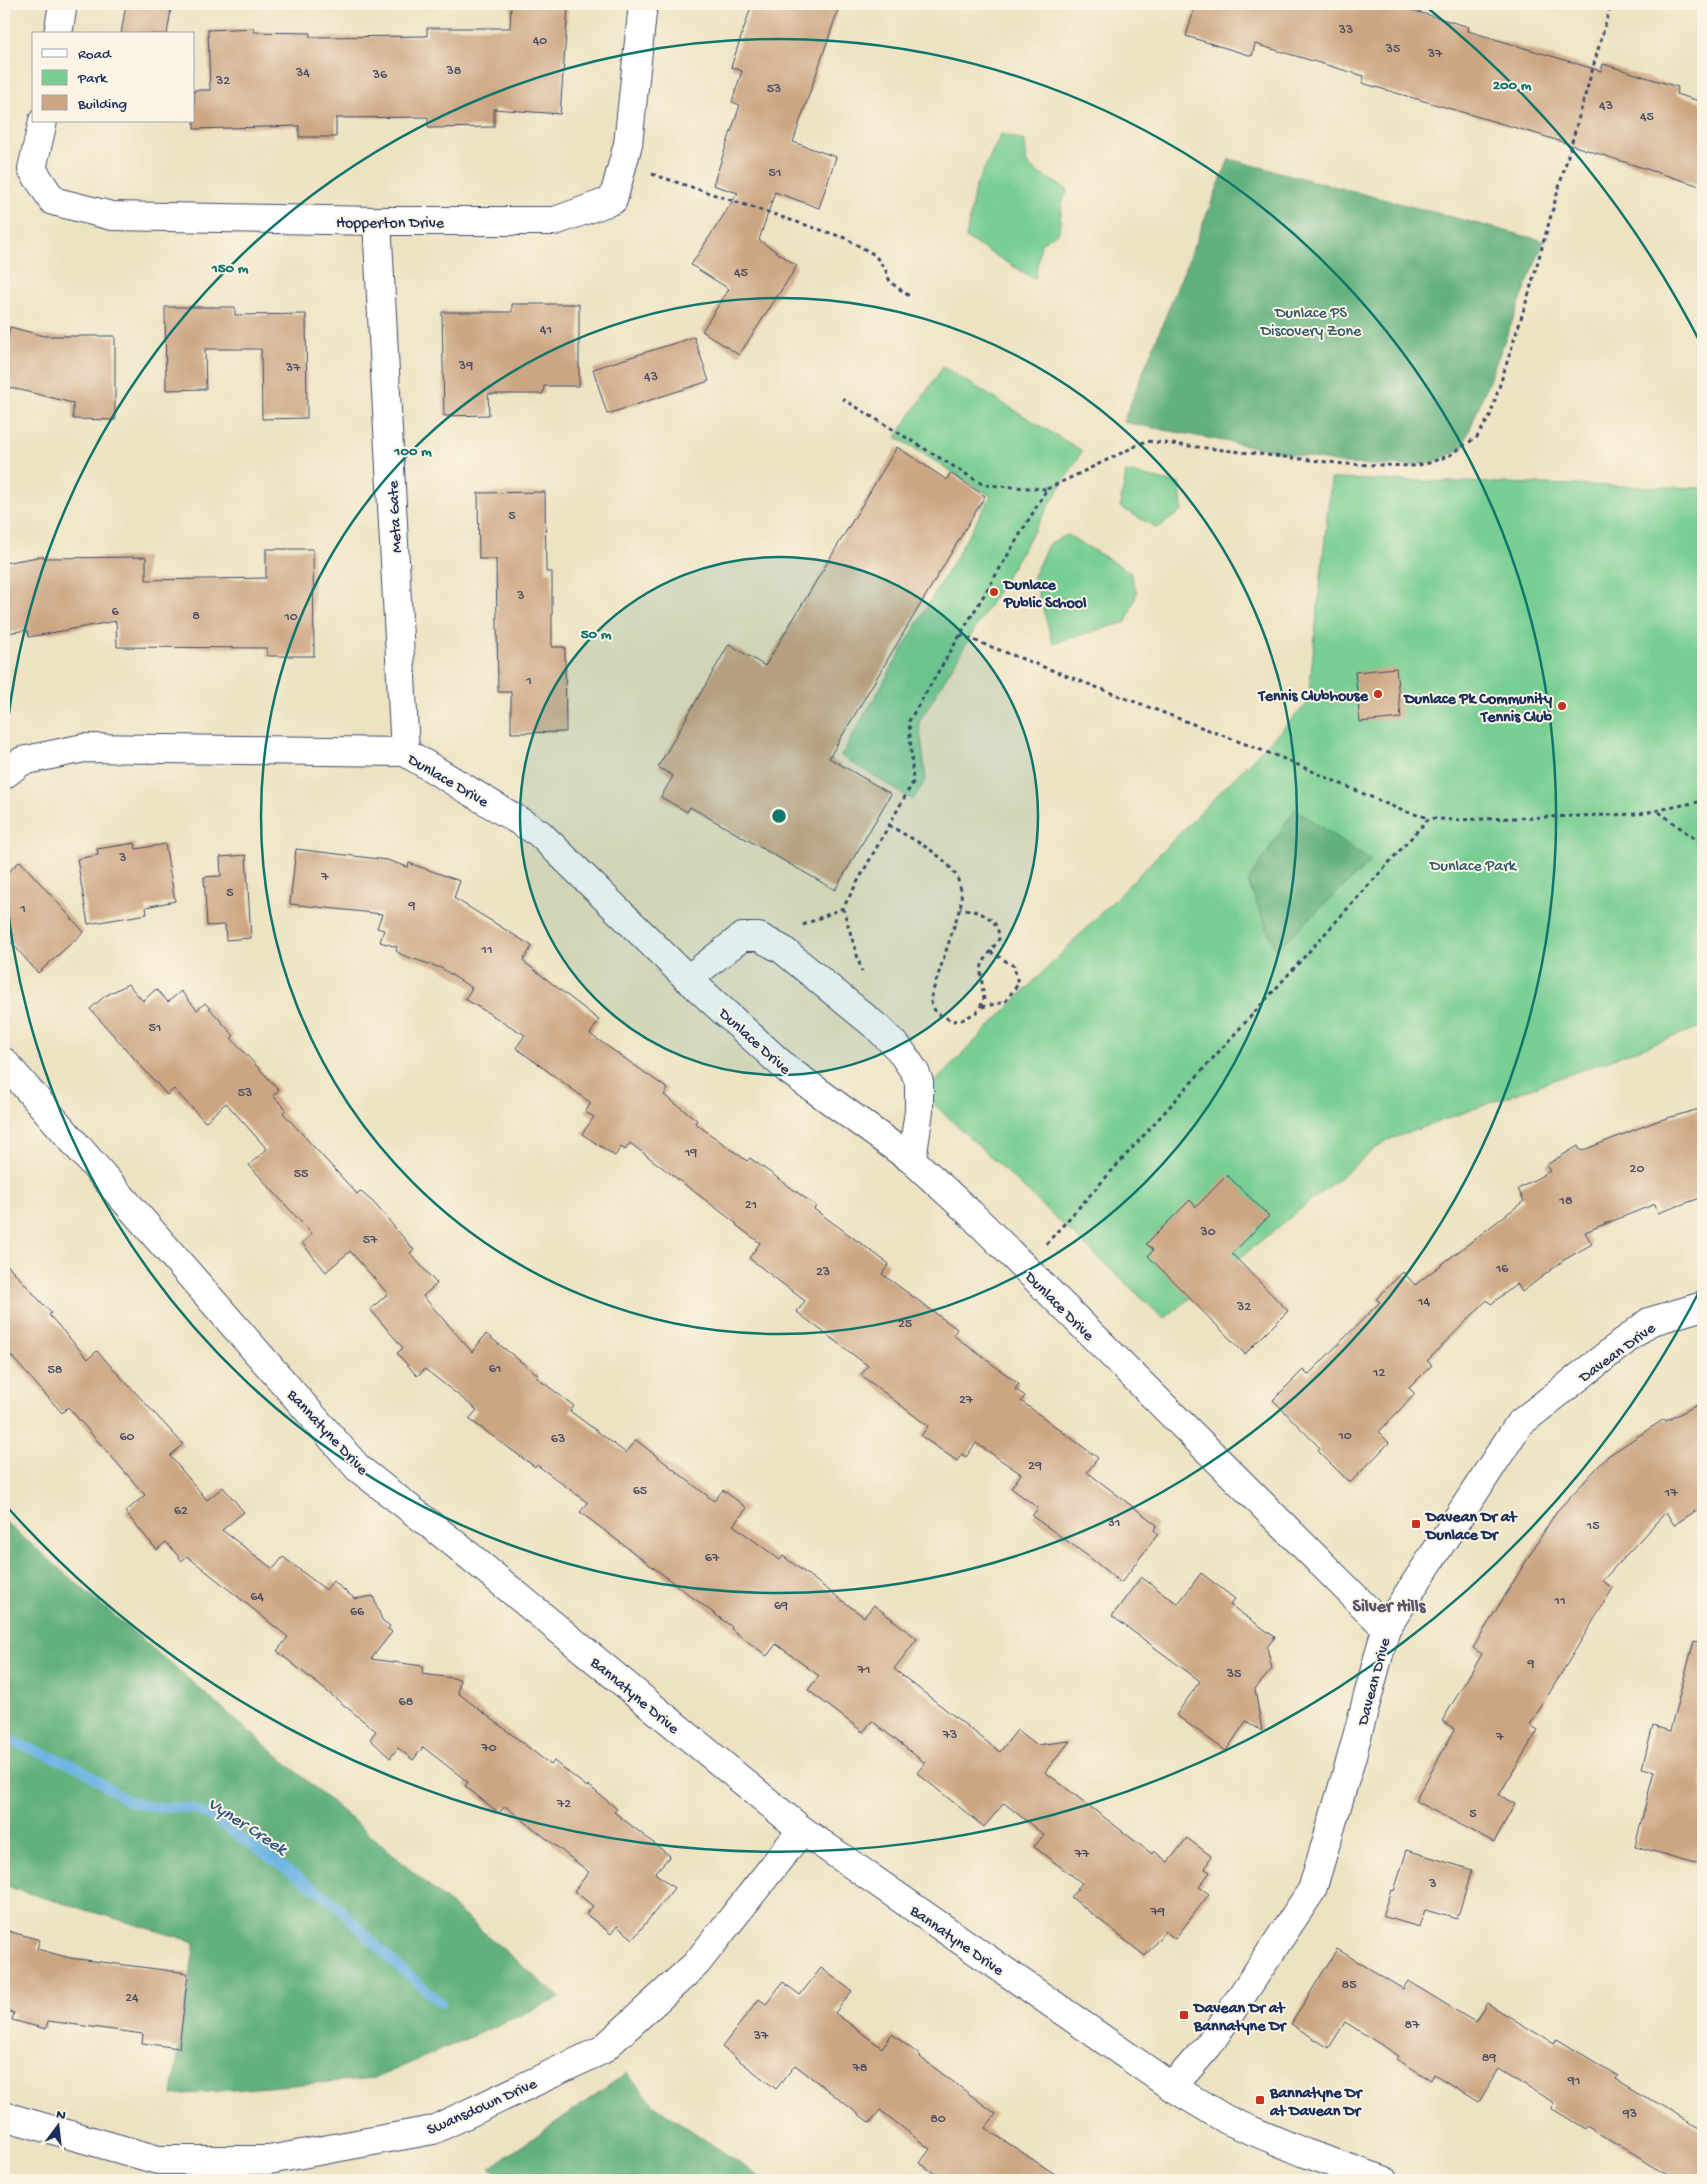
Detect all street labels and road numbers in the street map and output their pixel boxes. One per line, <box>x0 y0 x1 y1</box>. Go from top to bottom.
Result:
street label: Hopperton Drive <box>336 215 445 234</box>
street label: Meta Gate <box>385 479 408 553</box>
street label: Dunlace Drive <box>403 751 492 813</box>
street label: Dunlace Drive <box>713 1005 794 1080</box>
street label: Dunlace Drive <box>1019 1268 1098 1347</box>
street label: Davean Drive <box>1575 1319 1661 1388</box>
street label: Bannatyne Drive <box>281 1386 371 1481</box>
street label: Davean Drive <box>1354 1635 1396 1729</box>
street label: Bannatyne Drive <box>585 1653 683 1740</box>
street label: Bannatyne Drive <box>905 1902 1007 1982</box>
street label: Swansdown Drive <box>424 2075 541 2141</box>

